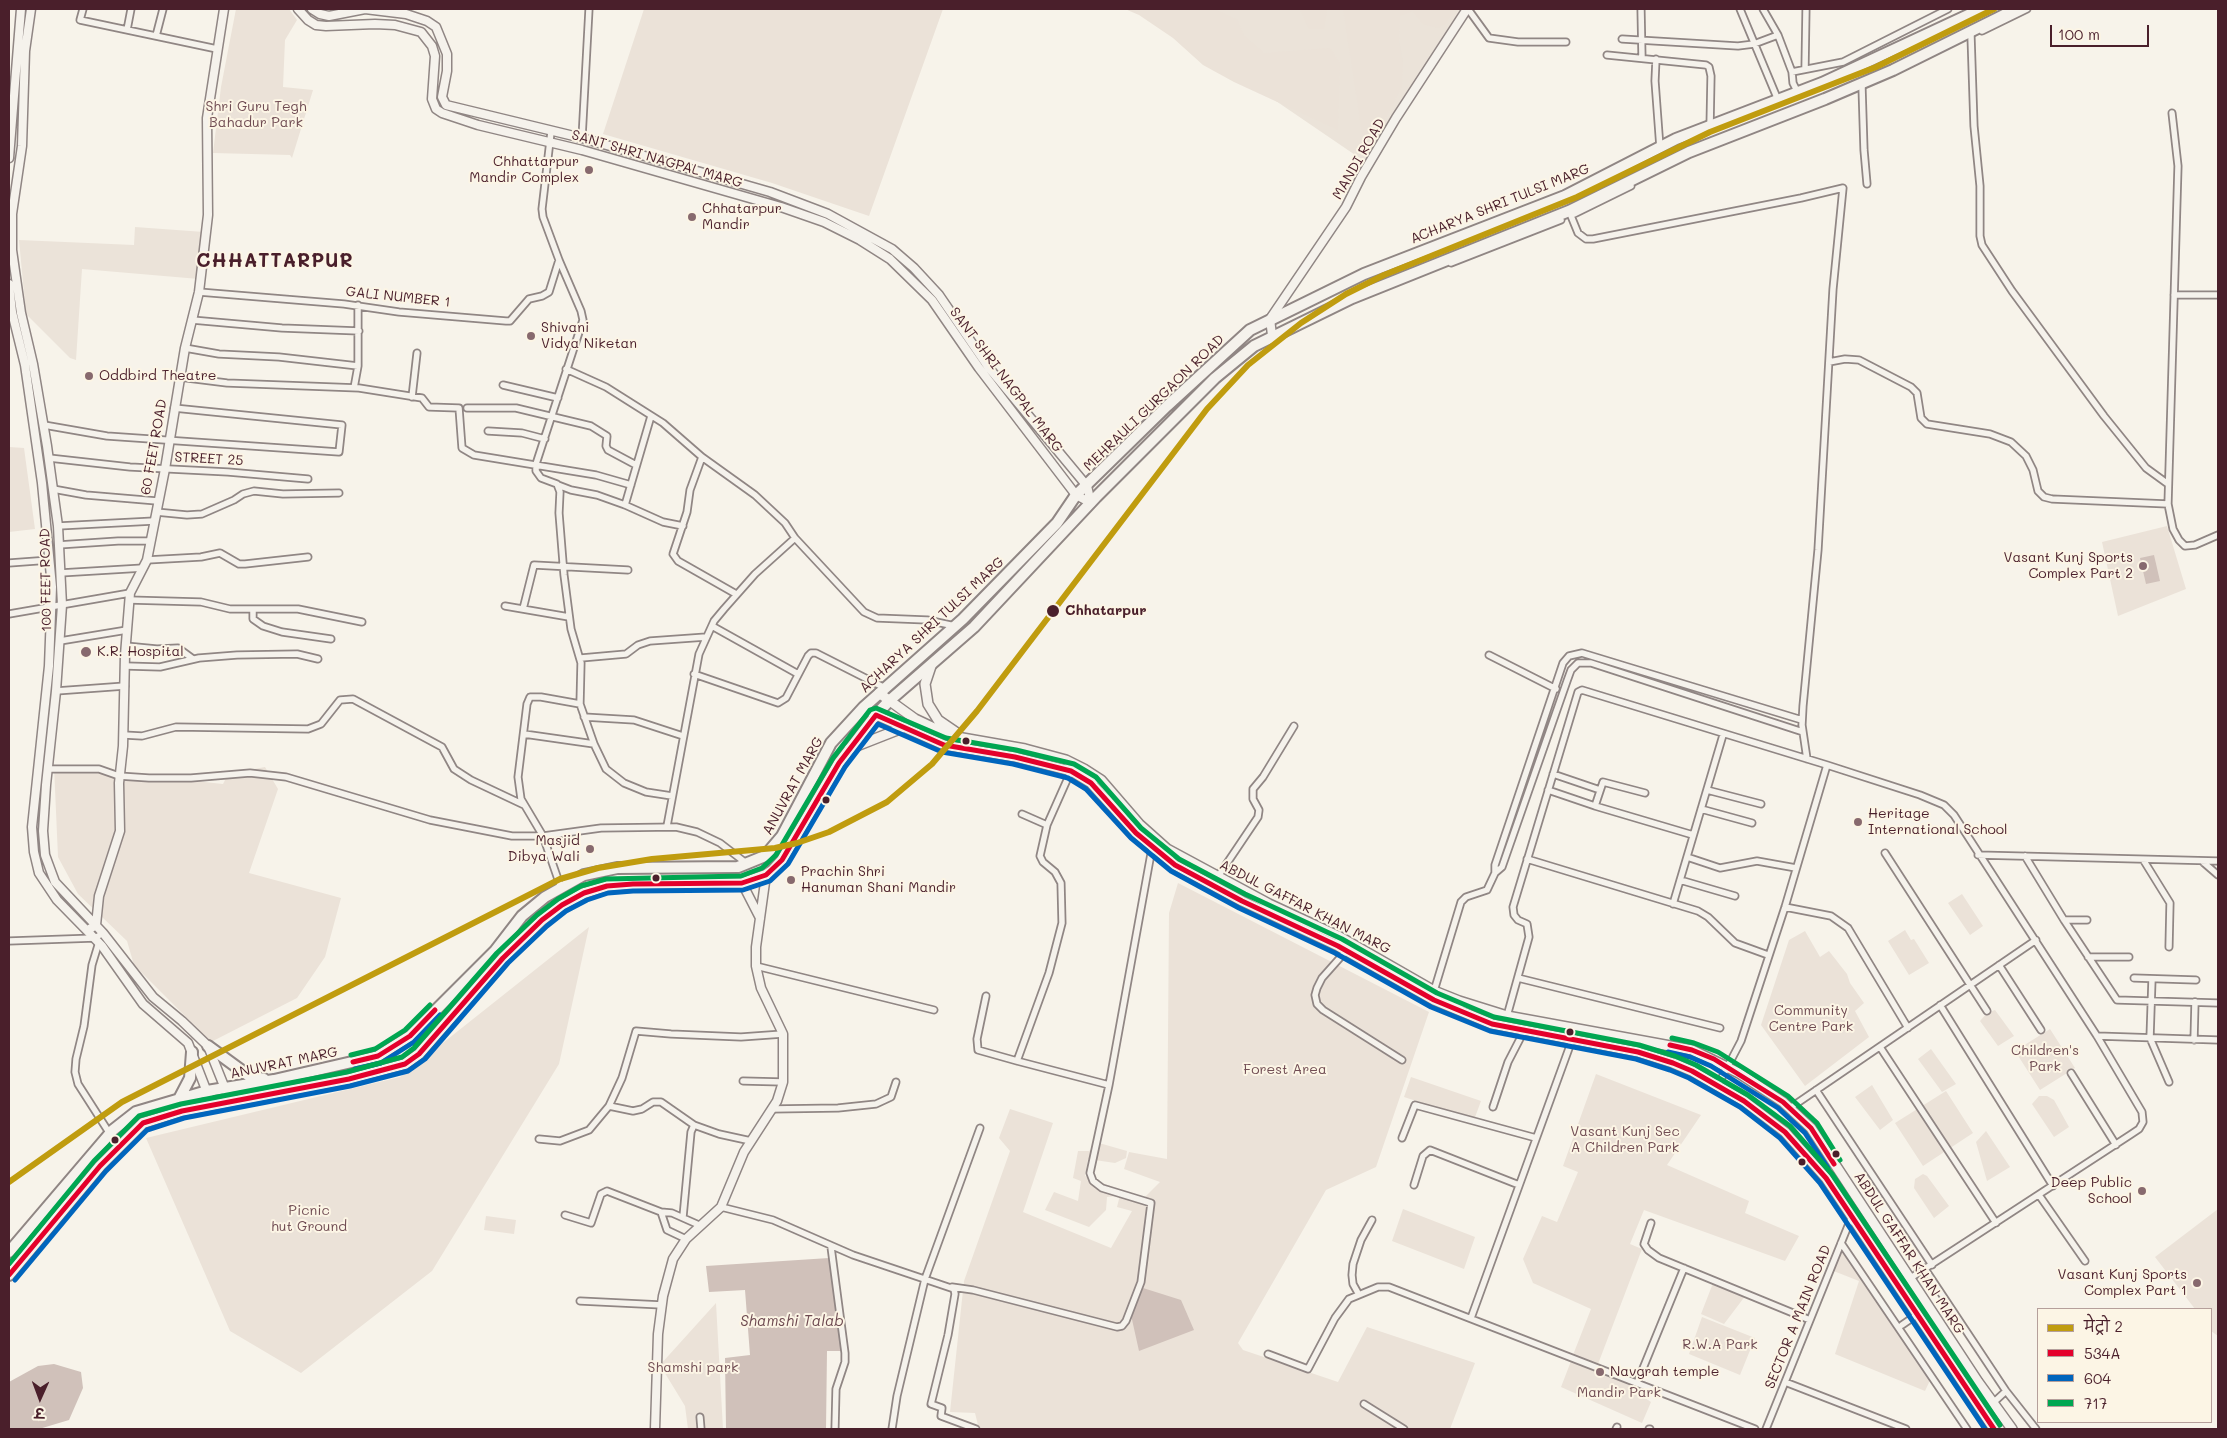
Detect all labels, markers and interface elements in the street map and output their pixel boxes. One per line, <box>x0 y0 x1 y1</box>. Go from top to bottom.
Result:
scale bar <box>2052 15 2151 47</box>
text: 100 m <box>2058 24 2100 44</box>
park label: Shri Guru Tegh Bahadur Park <box>205 99 307 132</box>
street label: MANDI ROAD <box>1329 115 1389 203</box>
street label: SANT SHRI NAGPAL MARG <box>570 127 744 191</box>
place label: Chhattarpur Mandir Complex <box>469 154 579 186</box>
street label: ACHARYA SHRI TULSI MARG <box>1408 160 1592 248</box>
marker: Chhattarpur Mandir Complex <box>583 164 595 176</box>
place label: Chhatarpur Mandir <box>702 201 782 233</box>
marker: Chhatarpur Mandir <box>686 211 698 223</box>
district label: CHHATTARPUR <box>195 250 355 272</box>
street label: GALI NUMBER 1 <box>345 283 451 311</box>
street label: SANT SHRI NAGPAL MARG <box>946 304 1066 456</box>
place label: Shivani Vidya Niketan <box>541 320 637 352</box>
marker: Shivani Vidya Niketan <box>525 330 537 342</box>
street label: MEHRAULI GURGAON ROAD <box>1080 331 1228 475</box>
place label: Oddbird Theatre <box>99 368 216 384</box>
marker: Oddbird Theatre <box>83 370 95 382</box>
street label: 60 FEET ROAD <box>137 398 171 496</box>
street label: STREET 25 <box>174 449 244 469</box>
street label: 100 FEET ROAD <box>37 528 55 632</box>
place label: Vasant Kunj Sports Complex Part 2 <box>2003 550 2133 582</box>
street label: ACHARYA SHRI TULSI MARG <box>856 554 1008 696</box>
marker: Vasant Kunj Sports Complex Part 2 <box>2137 560 2149 572</box>
marker: Chhatarpur <box>1045 603 1061 619</box>
place label: Chhatarpur <box>1065 603 1146 619</box>
place label: K.R. Hospital <box>97 644 184 660</box>
marker: K.R. Hospital <box>79 645 93 659</box>
street label: ANUVRAT MARG <box>759 734 827 838</box>
unlabelled marker <box>961 736 971 746</box>
unlabelled marker <box>821 795 831 805</box>
place label: Heritage International School <box>1868 806 2008 839</box>
marker: Heritage International School <box>1852 816 1864 828</box>
place label: Masjid Dibya Wali <box>508 833 580 866</box>
marker: Masjid Dibya Wali <box>584 843 596 855</box>
street label: ABDUL GAFFAR KHAN MARG <box>1217 856 1393 958</box>
place label: Prachin Shri Hanuman Shani Mandir <box>801 864 956 896</box>
unlabelled marker <box>651 873 661 883</box>
marker: Prachin Shri Hanuman Shani Mandir <box>785 874 797 886</box>
park label: Community Centre Park <box>1769 1003 1853 1036</box>
unlabelled marker <box>1565 1027 1575 1037</box>
street label: ANUVRAT MARG <box>229 1043 339 1083</box>
park label: Children's Park <box>2011 1043 2079 1076</box>
park label: Forest Area <box>1243 1062 1327 1078</box>
park label: Vasant Kunj Sec A Children Park <box>1570 1124 1680 1156</box>
unlabelled marker <box>110 1135 120 1145</box>
unlabelled marker <box>1831 1149 1841 1159</box>
unlabelled marker <box>1797 1157 1807 1167</box>
street label: ABDUL GAFFAR KHAN MARG <box>1850 1169 1968 1337</box>
place label: Deep Public School <box>2051 1175 2132 1208</box>
marker: Deep Public School <box>2136 1185 2148 1197</box>
park label: Picnic hut Ground <box>271 1203 347 1236</box>
street label: SECTOR A MAIN ROAD <box>1761 1243 1835 1391</box>
place label: Vasant Kunj Sports Complex Part 1 <box>2057 1267 2187 1300</box>
marker: Vasant Kunj Sports Complex Part 1 <box>2191 1277 2203 1289</box>
legend <box>2037 1308 2212 1423</box>
water label: Shamshi Talab <box>740 1312 844 1330</box>
text: मेट्रो 2 <box>2084 1316 2123 1336</box>
park label: R.W.A Park <box>1682 1337 1758 1353</box>
text: 534A <box>2084 1343 2121 1363</box>
park label: Shamshi park <box>648 1360 738 1376</box>
place label: Navgrah temple <box>1610 1364 1720 1380</box>
marker: Navgrah temple <box>1594 1366 1606 1378</box>
text: 604 <box>2084 1368 2111 1388</box>
north arrow <box>15 1373 65 1423</box>
park label: Mandir Park <box>1577 1385 1661 1401</box>
text: 717 <box>2084 1393 2107 1413</box>
text: उ <box>34 1404 44 1423</box>

